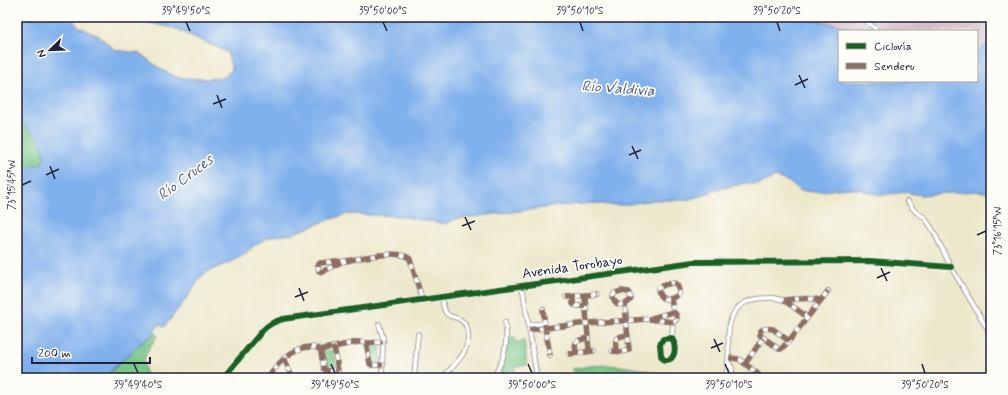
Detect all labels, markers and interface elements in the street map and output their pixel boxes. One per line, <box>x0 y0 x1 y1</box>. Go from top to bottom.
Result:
text: 39°49'50"S <box>162 4 211 18</box>
text: 39°50'00"S <box>359 4 408 18</box>
text: 39°50'10"S <box>556 4 604 18</box>
text: 39°50'20"S <box>753 4 801 18</box>
north arrow <box>30 30 70 70</box>
legend <box>838 30 978 82</box>
text: Ciclovía <box>874 39 912 55</box>
text: N <box>34 47 50 60</box>
text: Sendero <box>874 59 915 75</box>
water label: Río Valdivia <box>581 76 656 102</box>
water label: Río Cruces <box>154 150 219 205</box>
text: 73°15'45"W <box>5 160 19 210</box>
text: 73°16'15"W <box>991 207 1005 255</box>
street label: Avenida Torobayo <box>521 251 624 283</box>
scale bar <box>32 339 150 365</box>
text: 200 m <box>38 346 71 362</box>
text: 39°49'40"S <box>114 378 163 392</box>
text: 39°49'50"S <box>311 378 360 392</box>
text: 39°50'00"S <box>508 378 557 392</box>
text: 39°50'10"S <box>705 378 753 392</box>
text: 39°50'20"S <box>901 378 949 392</box>

